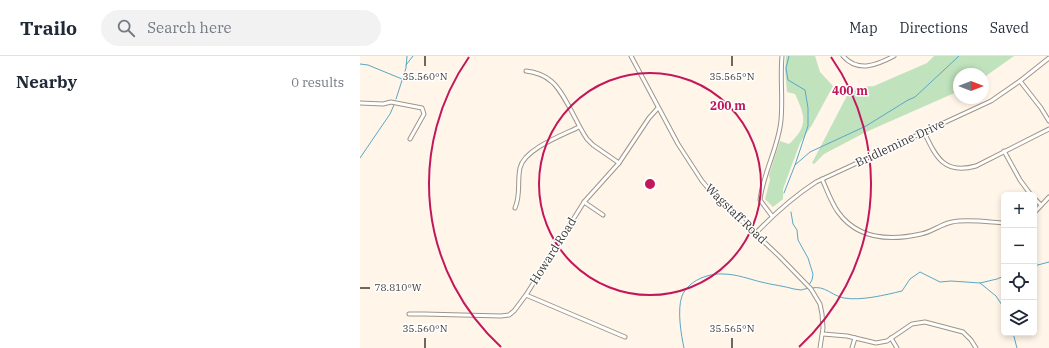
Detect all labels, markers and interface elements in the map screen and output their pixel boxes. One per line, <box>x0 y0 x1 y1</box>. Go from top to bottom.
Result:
search box <box>101 10 381 46</box>
text: Trailo <box>20 16 77 40</box>
icon: search <box>115 17 137 39</box>
text: Search here <box>147 18 232 37</box>
text: Map <box>849 19 878 37</box>
text: Directions <box>900 19 968 37</box>
text: Saved <box>990 19 1029 37</box>
north arrow <box>953 68 989 104</box>
text: 35.560°N <box>402 70 448 83</box>
text: 35.565°N <box>709 70 755 83</box>
text: Nearby <box>16 71 77 93</box>
text: 0 results <box>291 74 344 91</box>
text: 400 m <box>832 83 868 98</box>
text: 200 m <box>710 98 746 113</box>
street label: Bridlemine Drive <box>853 115 947 170</box>
centre of rings <box>643 177 657 191</box>
street label: Wagstaff Road <box>702 180 770 247</box>
map controls <box>1001 192 1037 336</box>
button: + <box>1001 192 1037 228</box>
street label: Howard Road <box>526 215 579 287</box>
button: − <box>1001 228 1037 264</box>
button: locate <box>1001 264 1037 300</box>
text: 78.810°W <box>374 281 422 294</box>
button: layers <box>1001 300 1037 336</box>
text: 35.560°N <box>402 322 448 335</box>
text: 35.565°N <box>709 322 755 335</box>

